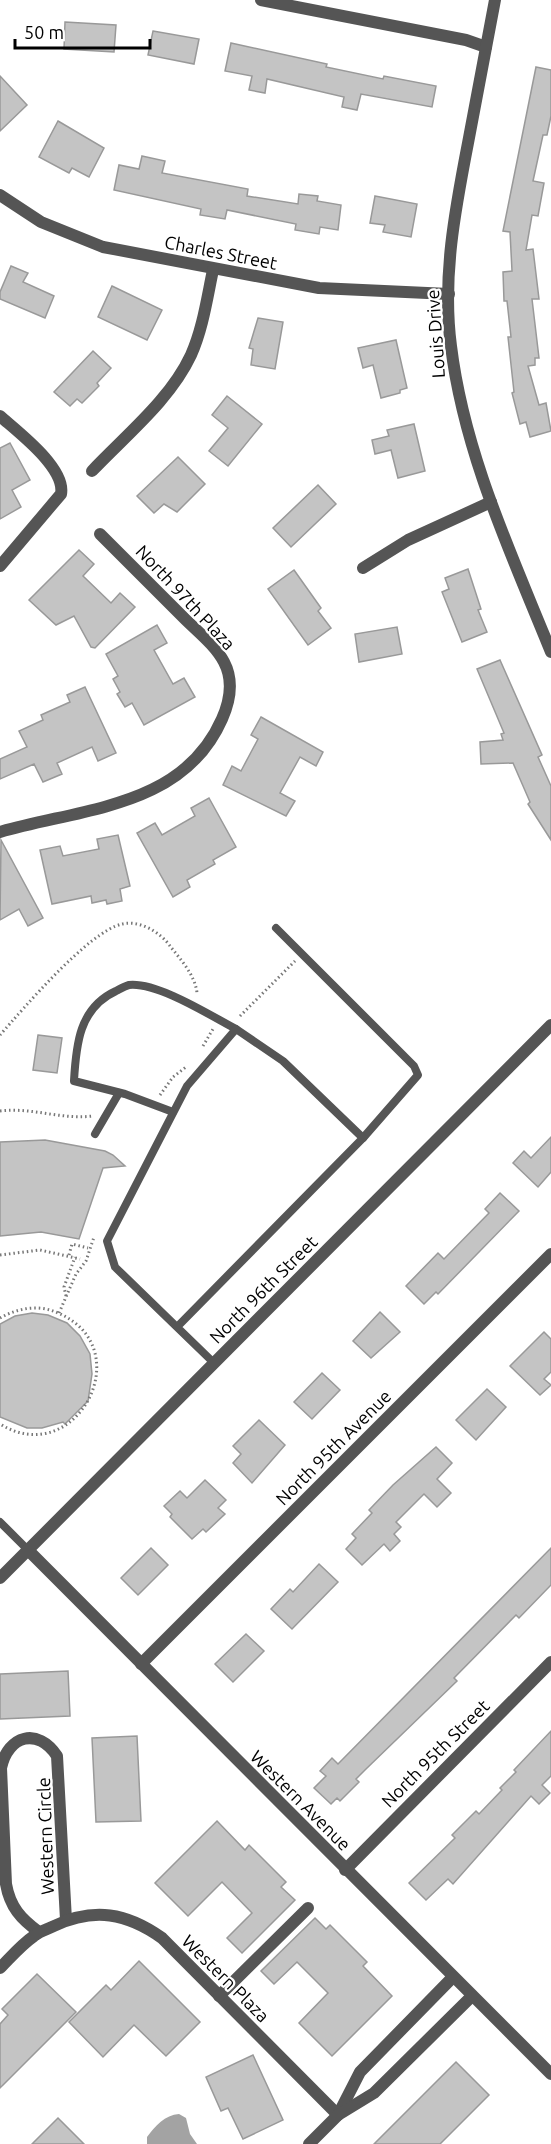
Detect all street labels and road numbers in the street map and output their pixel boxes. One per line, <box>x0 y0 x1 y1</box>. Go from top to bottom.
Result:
street label: Charles Street <box>163 231 279 273</box>
street label: Louis Drive <box>422 289 448 379</box>
street label: North 97th Plaza <box>132 541 240 653</box>
street label: North 96th Street <box>205 1231 321 1347</box>
street label: North 95th Avenue <box>271 1385 395 1509</box>
street label: North 95th Street <box>377 1695 493 1811</box>
street label: Western Avenue <box>247 1746 355 1854</box>
street label: Western Circle <box>33 1777 57 1895</box>
street label: Western Plaza <box>178 1930 274 2026</box>

